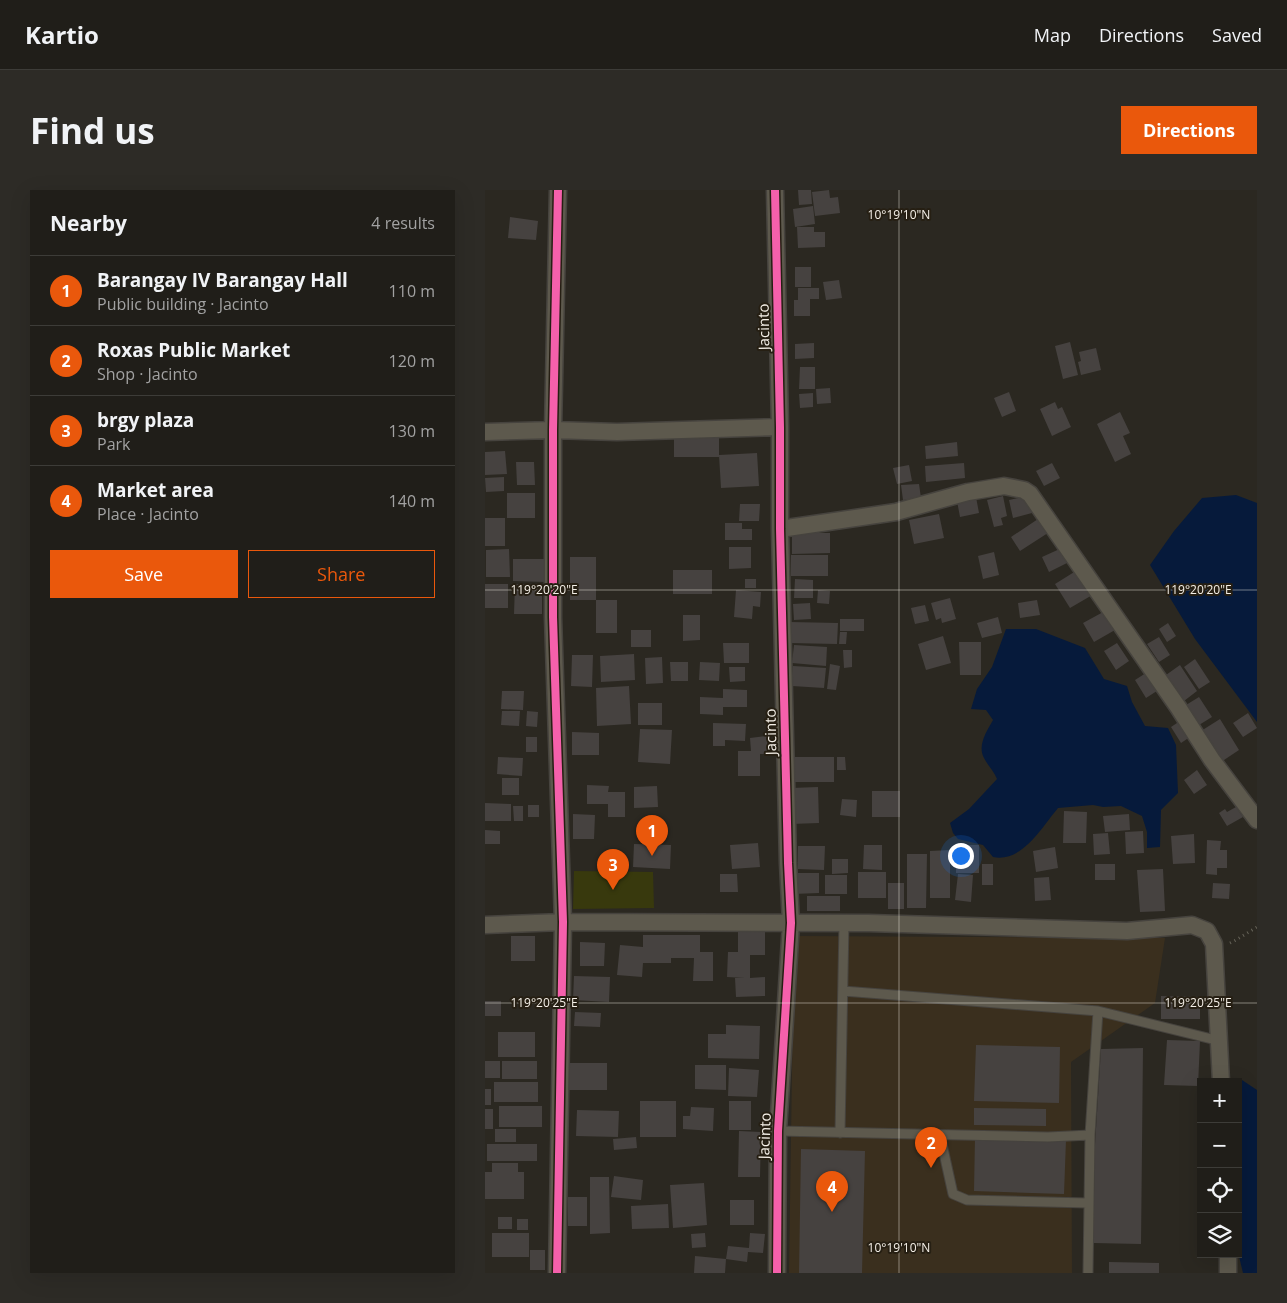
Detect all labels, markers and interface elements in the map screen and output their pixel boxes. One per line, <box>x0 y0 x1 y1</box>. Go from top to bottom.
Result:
text: Kartio <box>25 18 99 51</box>
text: Map <box>1034 23 1071 47</box>
text: Directions <box>1099 23 1184 47</box>
text: Saved <box>1212 23 1262 47</box>
button: Directions <box>1121 106 1257 154</box>
text: Find us <box>30 107 155 154</box>
text: 10°19'10"N <box>868 206 930 223</box>
text: Nearby <box>50 209 127 237</box>
text: 4 results <box>371 212 435 234</box>
text: Barangay IV Barangay Hall <box>97 267 348 293</box>
text: 1 <box>61 280 71 302</box>
text: 110 m <box>389 280 435 302</box>
text: Public building · Jacinto <box>97 293 269 315</box>
street label: Jacinto <box>753 303 773 353</box>
text: Roxas Public Market <box>97 337 290 363</box>
text: 2 <box>61 350 71 372</box>
text: 120 m <box>389 350 435 372</box>
text: Shop · Jacinto <box>97 363 198 385</box>
text: brgy plaza <box>97 407 194 433</box>
text: 3 <box>61 420 71 442</box>
text: 130 m <box>389 420 435 442</box>
text: Park <box>97 433 130 455</box>
text: Market area <box>97 477 214 503</box>
text: 4 <box>61 490 71 512</box>
text: 140 m <box>389 490 435 512</box>
text: Place · Jacinto <box>97 503 199 525</box>
button: Save <box>50 550 238 598</box>
button: Share <box>248 550 435 598</box>
text: 119°20'20"E <box>510 581 578 598</box>
text: 119°20'20"E <box>1164 581 1232 598</box>
street label: Jacinto <box>760 708 780 758</box>
pin: 1 <box>636 815 668 856</box>
your location <box>948 843 974 869</box>
pin: 3 <box>597 849 629 890</box>
text: 119°20'25"E <box>510 994 578 1011</box>
text: 119°20'25"E <box>1164 994 1232 1011</box>
map controls <box>1197 1078 1242 1258</box>
button: + <box>1197 1078 1242 1123</box>
street label: Jacinto <box>753 1112 775 1162</box>
button: − <box>1197 1123 1242 1168</box>
pin: 2 <box>915 1127 947 1168</box>
button: locate <box>1197 1168 1242 1213</box>
pin: 4 <box>816 1171 848 1212</box>
button: layers <box>1197 1213 1242 1258</box>
text: 10°19'10"N <box>868 1239 930 1256</box>

